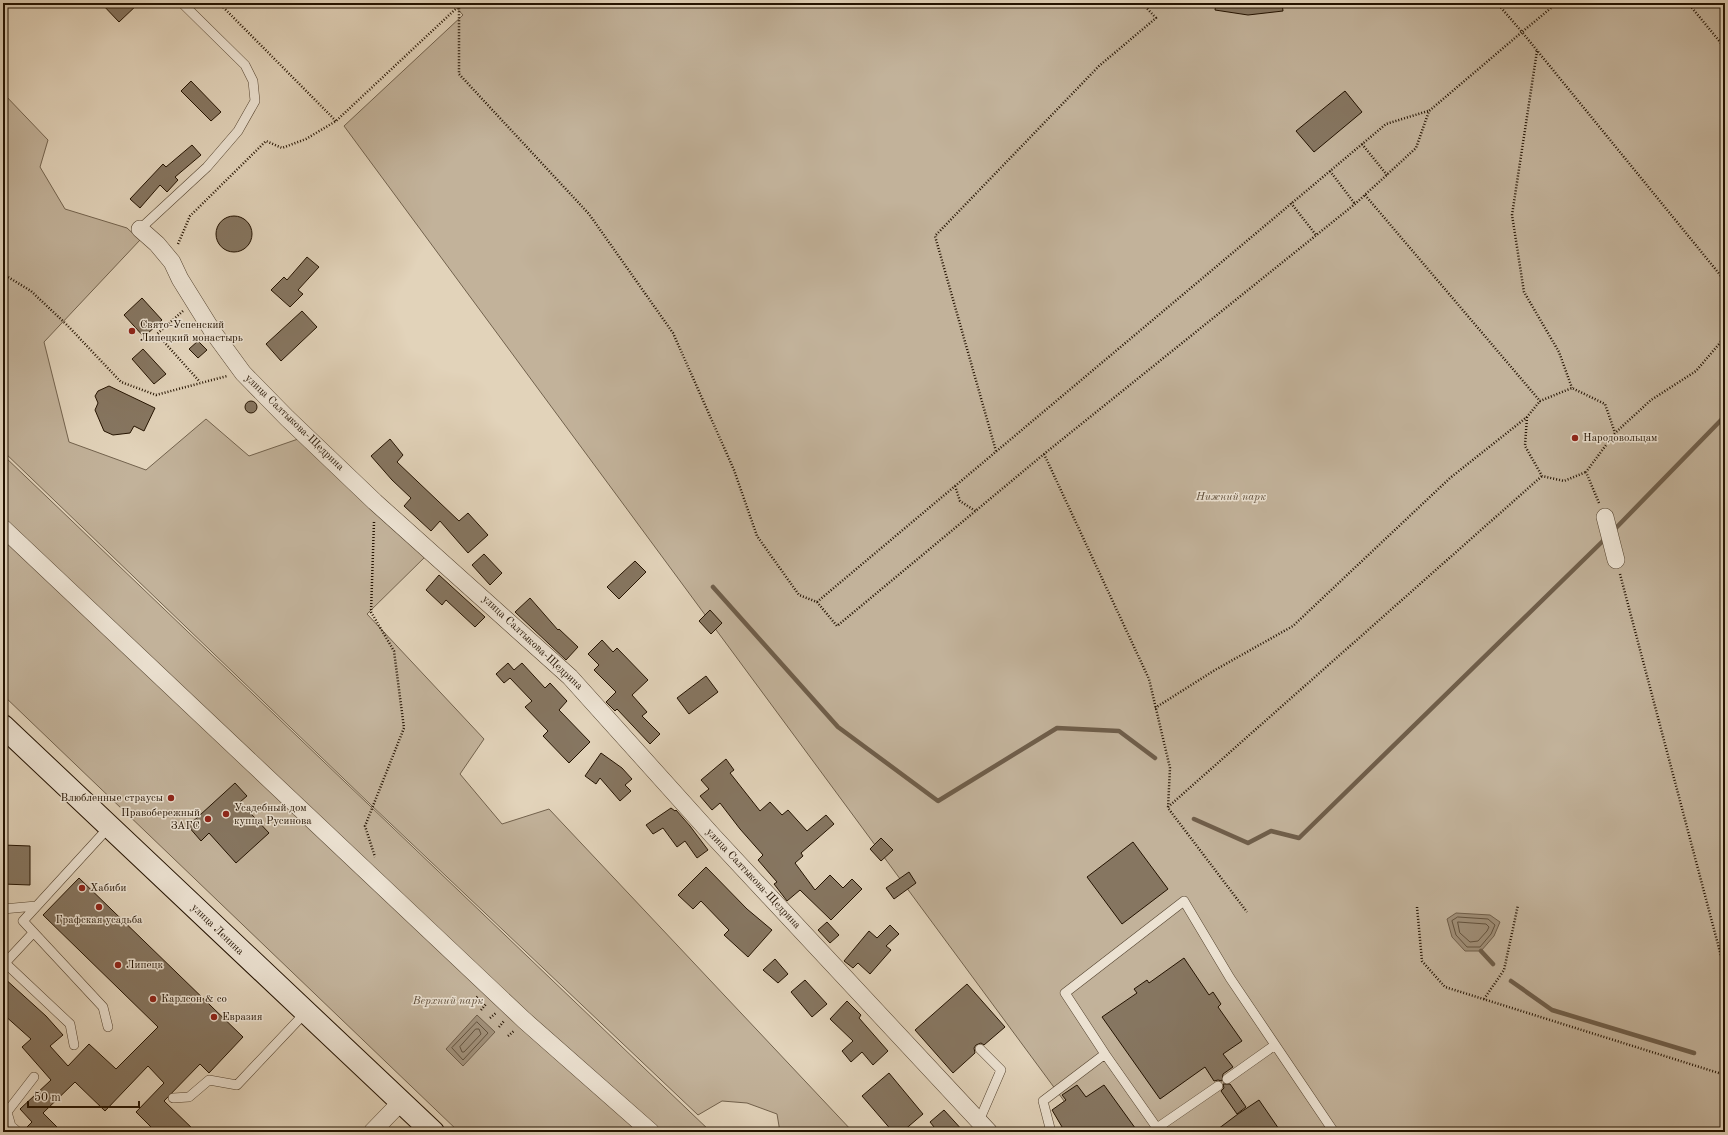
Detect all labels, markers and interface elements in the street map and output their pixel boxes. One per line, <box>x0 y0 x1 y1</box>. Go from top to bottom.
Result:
place label: Свято-Успенский Липецкий монастырь <box>140 320 243 344</box>
marker: Свято-Успенский Липецкий монастырь <box>127 326 137 336</box>
street label: улица Салтыкова-Щедрина <box>242 373 346 474</box>
marker: Народовольцам <box>1570 433 1580 443</box>
place label: Народовольцам <box>1583 433 1657 444</box>
park label: Нижний парк <box>1195 492 1266 503</box>
street label: улица Салтыкова-Щедрина <box>480 594 585 693</box>
place label: Влюбленные страусы <box>61 793 163 804</box>
marker: Влюбленные страусы <box>166 793 176 803</box>
place label: Усадебный дом купца Русинова <box>234 803 312 827</box>
place label: Правобережный ЗАГС <box>121 808 200 832</box>
marker: Усадебный дом купца Русинова <box>221 809 231 819</box>
marker: Правобережный ЗАГС <box>203 814 213 824</box>
street label: улица Салтыкова-Щедрина <box>704 827 803 932</box>
marker: Хабиби <box>77 883 87 893</box>
place label: Хабиби <box>90 883 127 894</box>
marker: Графская усадьба <box>94 902 104 912</box>
street label: улица Ленина <box>189 902 246 958</box>
place label: Графская усадьба <box>55 915 143 926</box>
marker: Липецк <box>113 960 123 970</box>
place label: Липецк <box>126 960 164 971</box>
marker: Карлсон & co <box>148 994 158 1004</box>
place label: Карлсон & co <box>161 994 227 1005</box>
park label: Верхний парк <box>412 996 483 1007</box>
marker: Евразия <box>209 1012 219 1022</box>
place label: Евразия <box>222 1012 263 1023</box>
scale bar <box>28 1083 139 1109</box>
text: 50 m <box>34 1091 61 1104</box>

